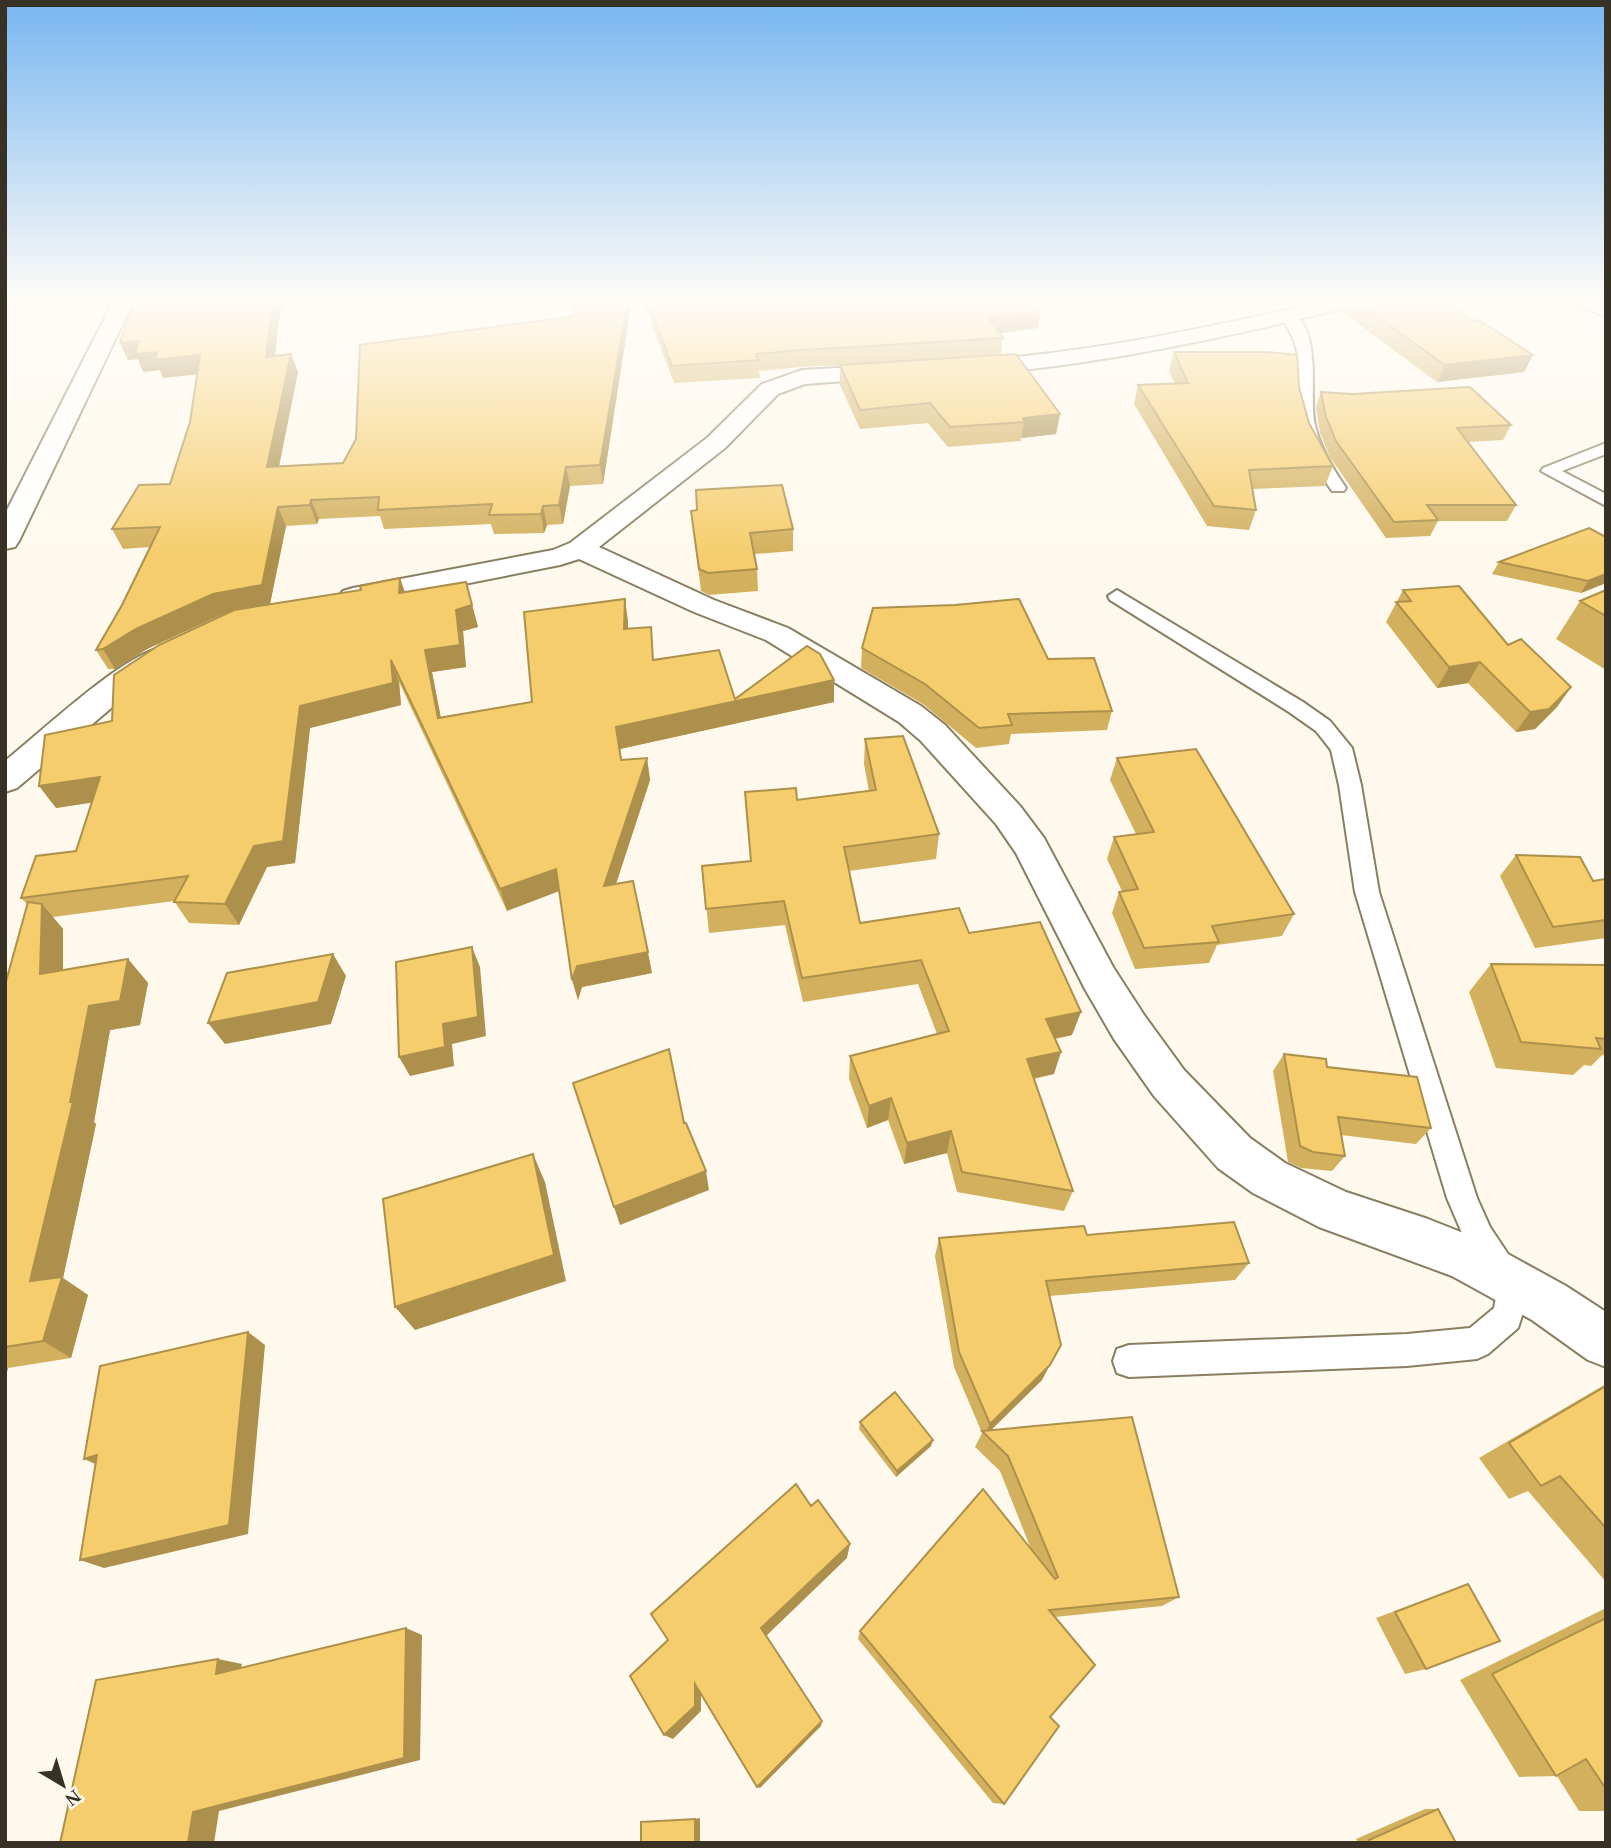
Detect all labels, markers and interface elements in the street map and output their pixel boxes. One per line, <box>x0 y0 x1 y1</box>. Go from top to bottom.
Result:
north arrow <box>28 1750 98 1820</box>
text: N <box>61 1786 85 1811</box>

